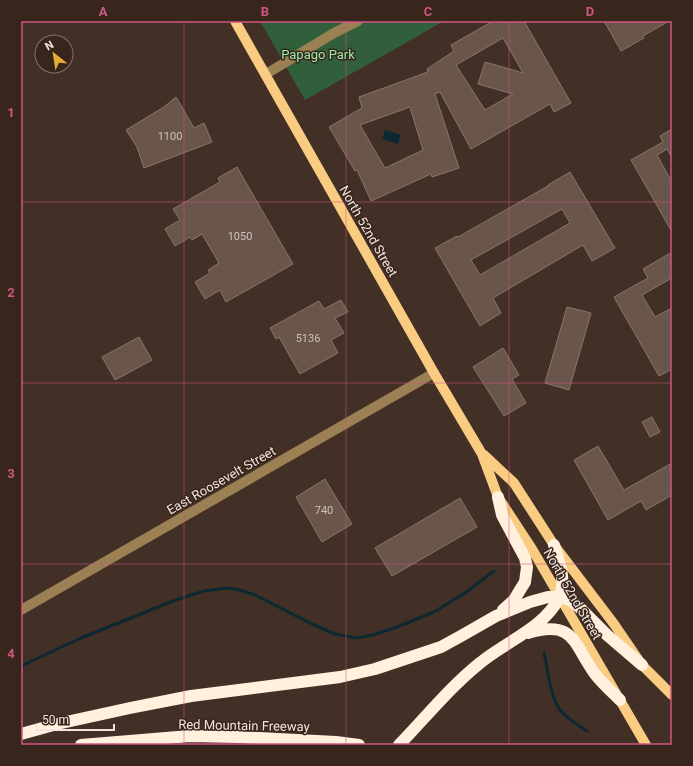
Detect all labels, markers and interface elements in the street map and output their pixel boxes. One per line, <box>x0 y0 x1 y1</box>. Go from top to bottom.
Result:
text: A <box>99 4 108 19</box>
text: B <box>261 4 269 19</box>
text: C <box>424 4 433 19</box>
text: D <box>586 4 594 19</box>
north arrow <box>34 34 74 74</box>
text: N <box>43 38 56 53</box>
park label: Papago Park <box>281 47 355 62</box>
text: 1 <box>7 105 15 120</box>
house number: 1100 <box>158 130 182 143</box>
street label: North 52nd Street <box>336 183 401 279</box>
house number: 1050 <box>228 230 252 243</box>
text: 2 <box>7 285 15 300</box>
house number: 5136 <box>296 332 320 345</box>
street label: East Roosevelt Street <box>164 443 278 518</box>
text: 3 <box>7 466 15 481</box>
house number: 740 <box>315 504 333 517</box>
street label: North 52nd Street <box>540 546 605 642</box>
text: 4 <box>7 646 15 661</box>
scale bar <box>36 706 114 732</box>
text: 50 m <box>42 713 69 727</box>
street label: Red Mountain Freeway <box>178 717 310 734</box>

